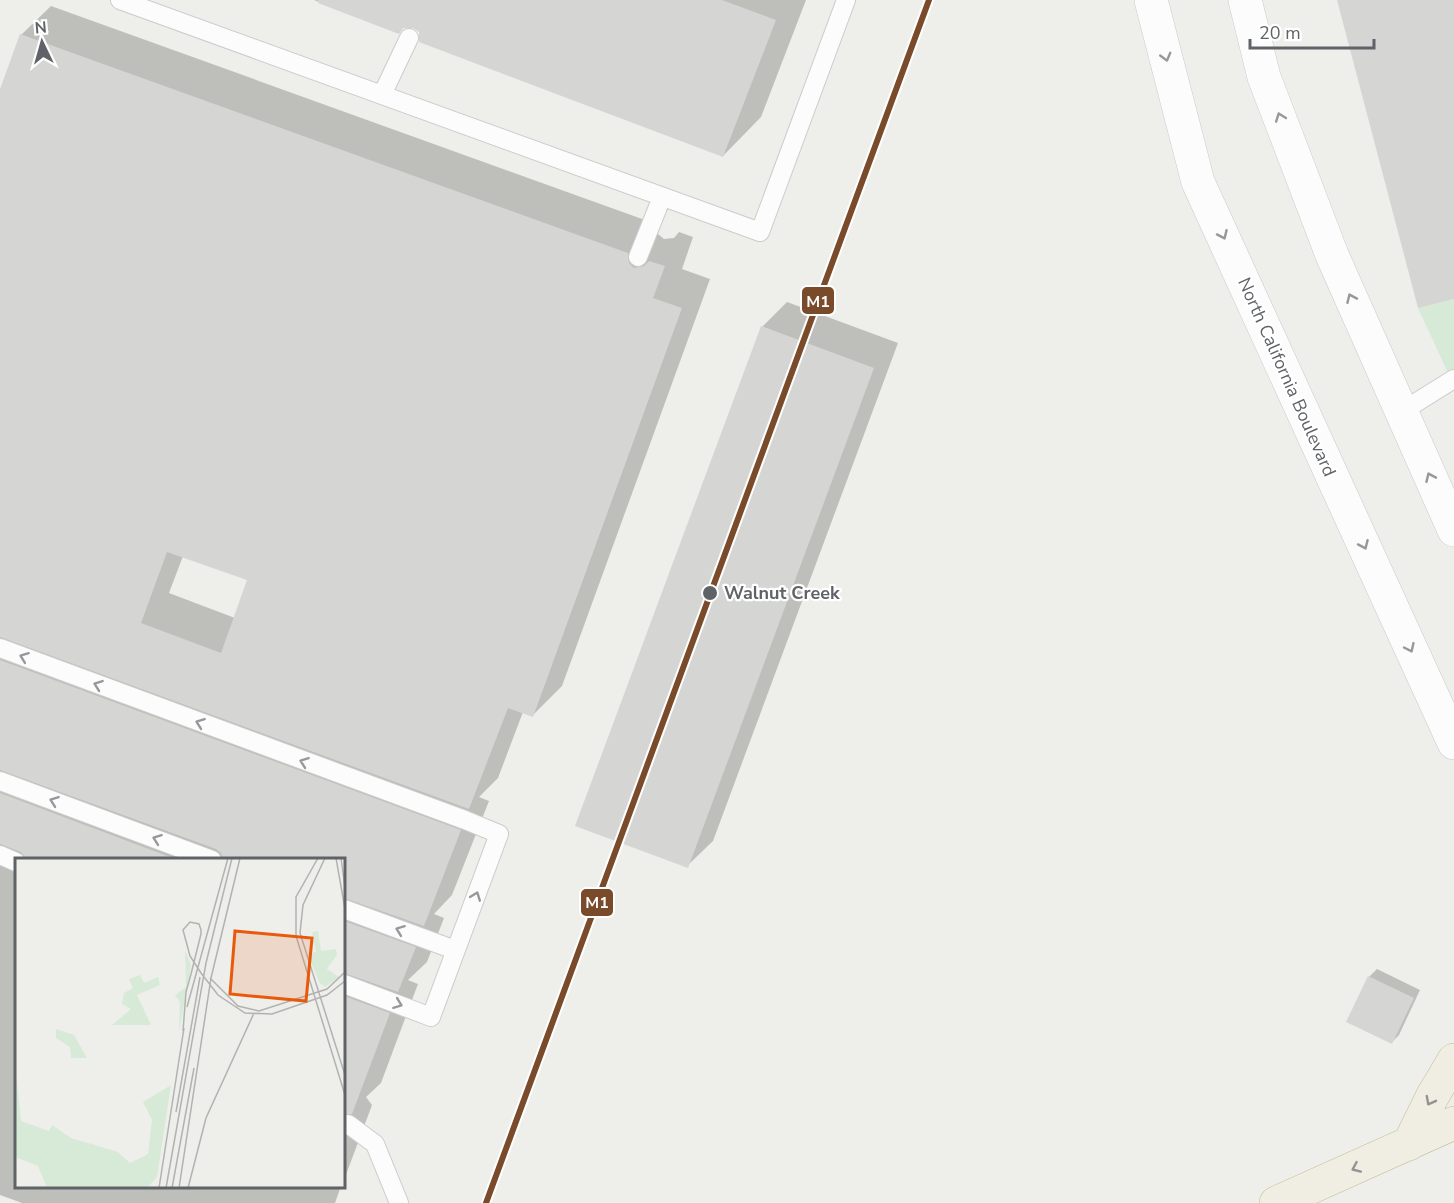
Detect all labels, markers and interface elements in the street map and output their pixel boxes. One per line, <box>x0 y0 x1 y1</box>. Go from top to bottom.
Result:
north arrow <box>12 12 72 72</box>
scale bar <box>1250 12 1374 50</box>
text: N <box>34 17 48 40</box>
text: 20 m <box>1259 21 1301 45</box>
one-way arrow <box>1159 51 1171 61</box>
one-way arrow <box>1274 112 1287 123</box>
one-way arrow <box>1215 229 1227 240</box>
street label: North California Boulevard <box>1232 274 1342 480</box>
line badge: M1 <box>801 286 835 315</box>
text: M1 <box>806 291 830 313</box>
one-way arrow <box>1347 294 1359 305</box>
one-way arrow <box>1425 472 1437 483</box>
one-way arrow <box>1356 539 1368 550</box>
place label: Walnut Creek <box>724 581 840 605</box>
marker: Walnut Creek <box>701 584 719 602</box>
one-way arrow <box>1403 641 1415 652</box>
one-way arrow <box>19 652 29 665</box>
one-way arrow <box>93 680 104 692</box>
one-way arrow <box>196 718 206 731</box>
one-way arrow <box>299 757 310 769</box>
one-way arrow <box>49 795 60 808</box>
one-way arrow <box>152 834 163 847</box>
inset map <box>15 858 345 1188</box>
line badge: M1 <box>580 888 614 917</box>
one-way arrow <box>469 891 481 902</box>
text: M1 <box>585 892 609 914</box>
one-way arrow <box>396 925 406 938</box>
one-way arrow <box>392 997 403 1009</box>
one-way arrow <box>1426 1095 1437 1105</box>
one-way arrow <box>1351 1160 1362 1172</box>

